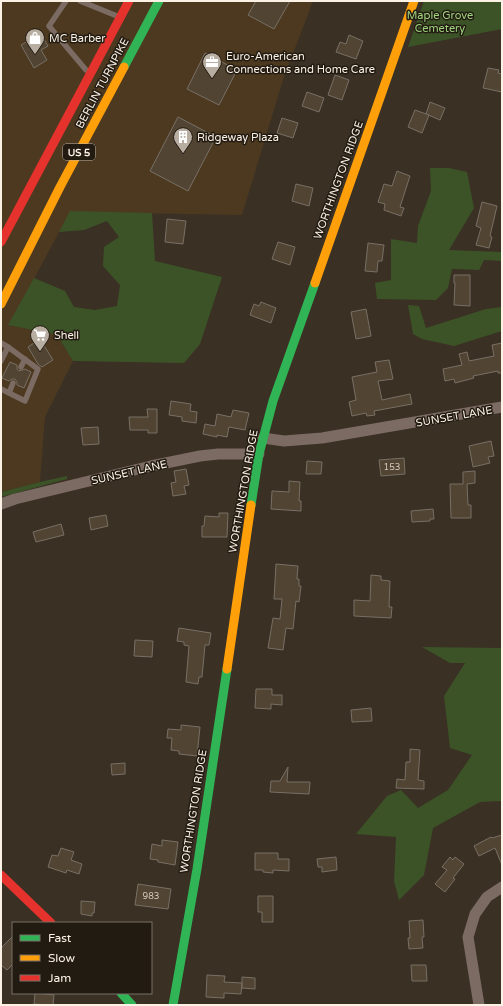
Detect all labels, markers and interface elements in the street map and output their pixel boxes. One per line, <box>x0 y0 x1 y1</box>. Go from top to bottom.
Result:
park label: Maple Grove Cemetery <box>407 9 473 35</box>
shop icon: MC Barber <box>24 27 46 55</box>
place label: MC Barber <box>49 32 106 45</box>
street label: BERLIN TURNPIKE <box>73 36 132 131</box>
place label: Euro-American Connections and Home Care <box>226 50 375 76</box>
office icon: Euro-American Connections and Home Care <box>201 51 223 79</box>
street label: WORTHINGTON RIDGE <box>311 119 366 241</box>
building icon: Ridgeway Plaza <box>172 126 194 154</box>
place label: Ridgeway Plaza <box>197 131 279 144</box>
road number: US 5 <box>63 144 95 160</box>
supermarket icon: Shell <box>29 324 51 352</box>
place label: Shell <box>54 329 79 342</box>
street label: SUNSET LANE <box>415 403 493 430</box>
street label: WORTHINGTON RIDGE <box>226 428 261 554</box>
street label: SUNSET LANE <box>90 457 168 488</box>
house number: 153 <box>384 462 400 473</box>
street label: WORTHINGTON RIDGE <box>177 748 210 874</box>
house number: 983 <box>143 891 159 902</box>
legend <box>12 922 152 994</box>
text: Fast <box>48 931 72 945</box>
text: Slow <box>48 951 75 965</box>
text: Jam <box>48 971 71 985</box>

